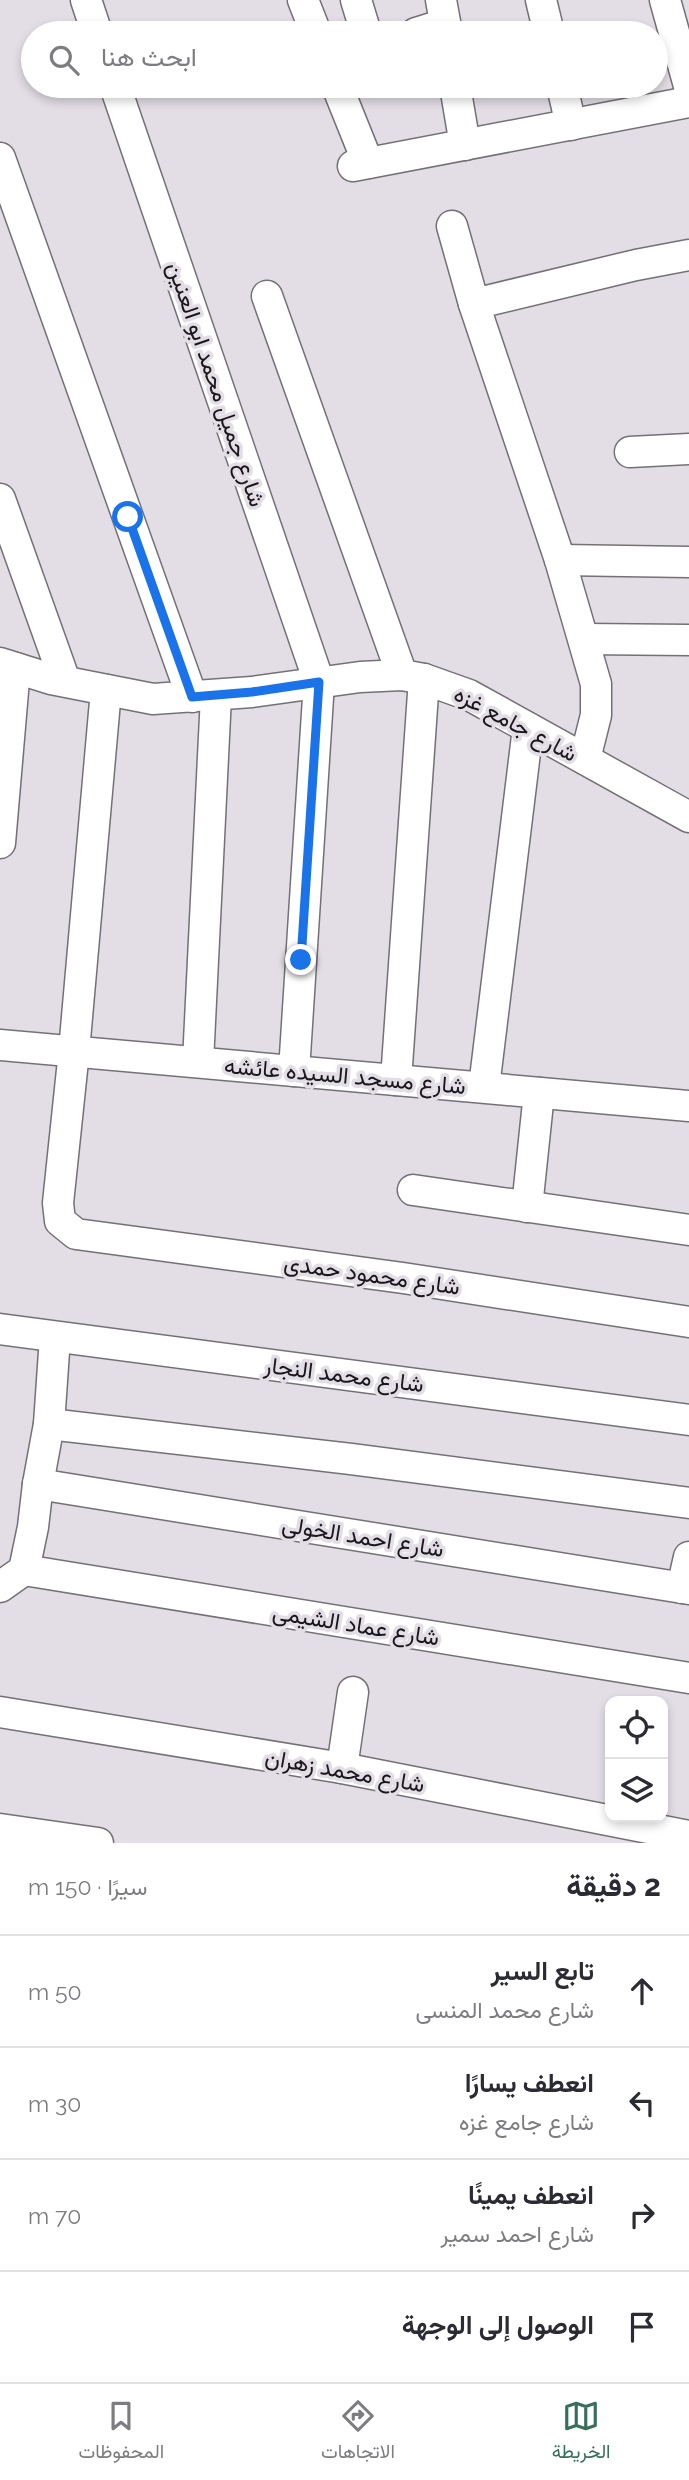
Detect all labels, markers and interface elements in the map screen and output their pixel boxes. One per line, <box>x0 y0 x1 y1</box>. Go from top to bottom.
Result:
search box <box>21 21 668 98</box>
icon: search <box>45 41 83 79</box>
text: ابحث هنا <box>101 42 197 72</box>
street label: شارع جميل محمد ابو العنين <box>160 258 272 511</box>
route start <box>112 501 143 532</box>
street label: شارع جامع غزه <box>449 679 582 769</box>
route end <box>285 944 316 975</box>
street label: شارع مسجد السيده عائشه <box>223 1051 467 1102</box>
street label: شارع محمود حمدى <box>282 1248 462 1303</box>
street label: شارع محمد النجار <box>261 1351 425 1400</box>
street label: شارع احمد الخولى <box>280 1510 446 1565</box>
street label: شارع عماد الشيمى <box>270 1597 441 1653</box>
map controls <box>605 1696 668 1822</box>
button: locate <box>605 1696 668 1759</box>
street label: شارع محمد زهران <box>263 1743 427 1800</box>
button: layers <box>605 1759 668 1822</box>
text: 2 دقيقة <box>566 1868 661 1903</box>
text: سيرًا · 150 m <box>28 1873 147 1900</box>
text: تابع السير <box>491 1956 594 1986</box>
icon: ahead <box>623 1972 661 2010</box>
text: 50 m <box>28 1978 82 2005</box>
text: شارع محمد المنسى <box>415 1996 594 2023</box>
text: انعطف يسارًا <box>465 2068 594 2098</box>
icon: left <box>623 2084 661 2122</box>
text: 30 m <box>28 2090 81 2117</box>
text: شارع جامع غزه <box>459 2108 594 2135</box>
text: انعطف يمينًا <box>468 2180 594 2210</box>
icon: right <box>623 2196 661 2234</box>
text: 70 m <box>28 2202 81 2229</box>
text: شارع احمد سمير <box>441 2220 594 2247</box>
icon: arrive <box>623 2308 661 2346</box>
text: الوصول إلى الوجهة <box>402 2310 594 2340</box>
tab: المحفوظات <box>79 2397 164 2468</box>
tab: الاتجاهات <box>321 2397 395 2468</box>
tab: الخريطة <box>552 2397 611 2468</box>

